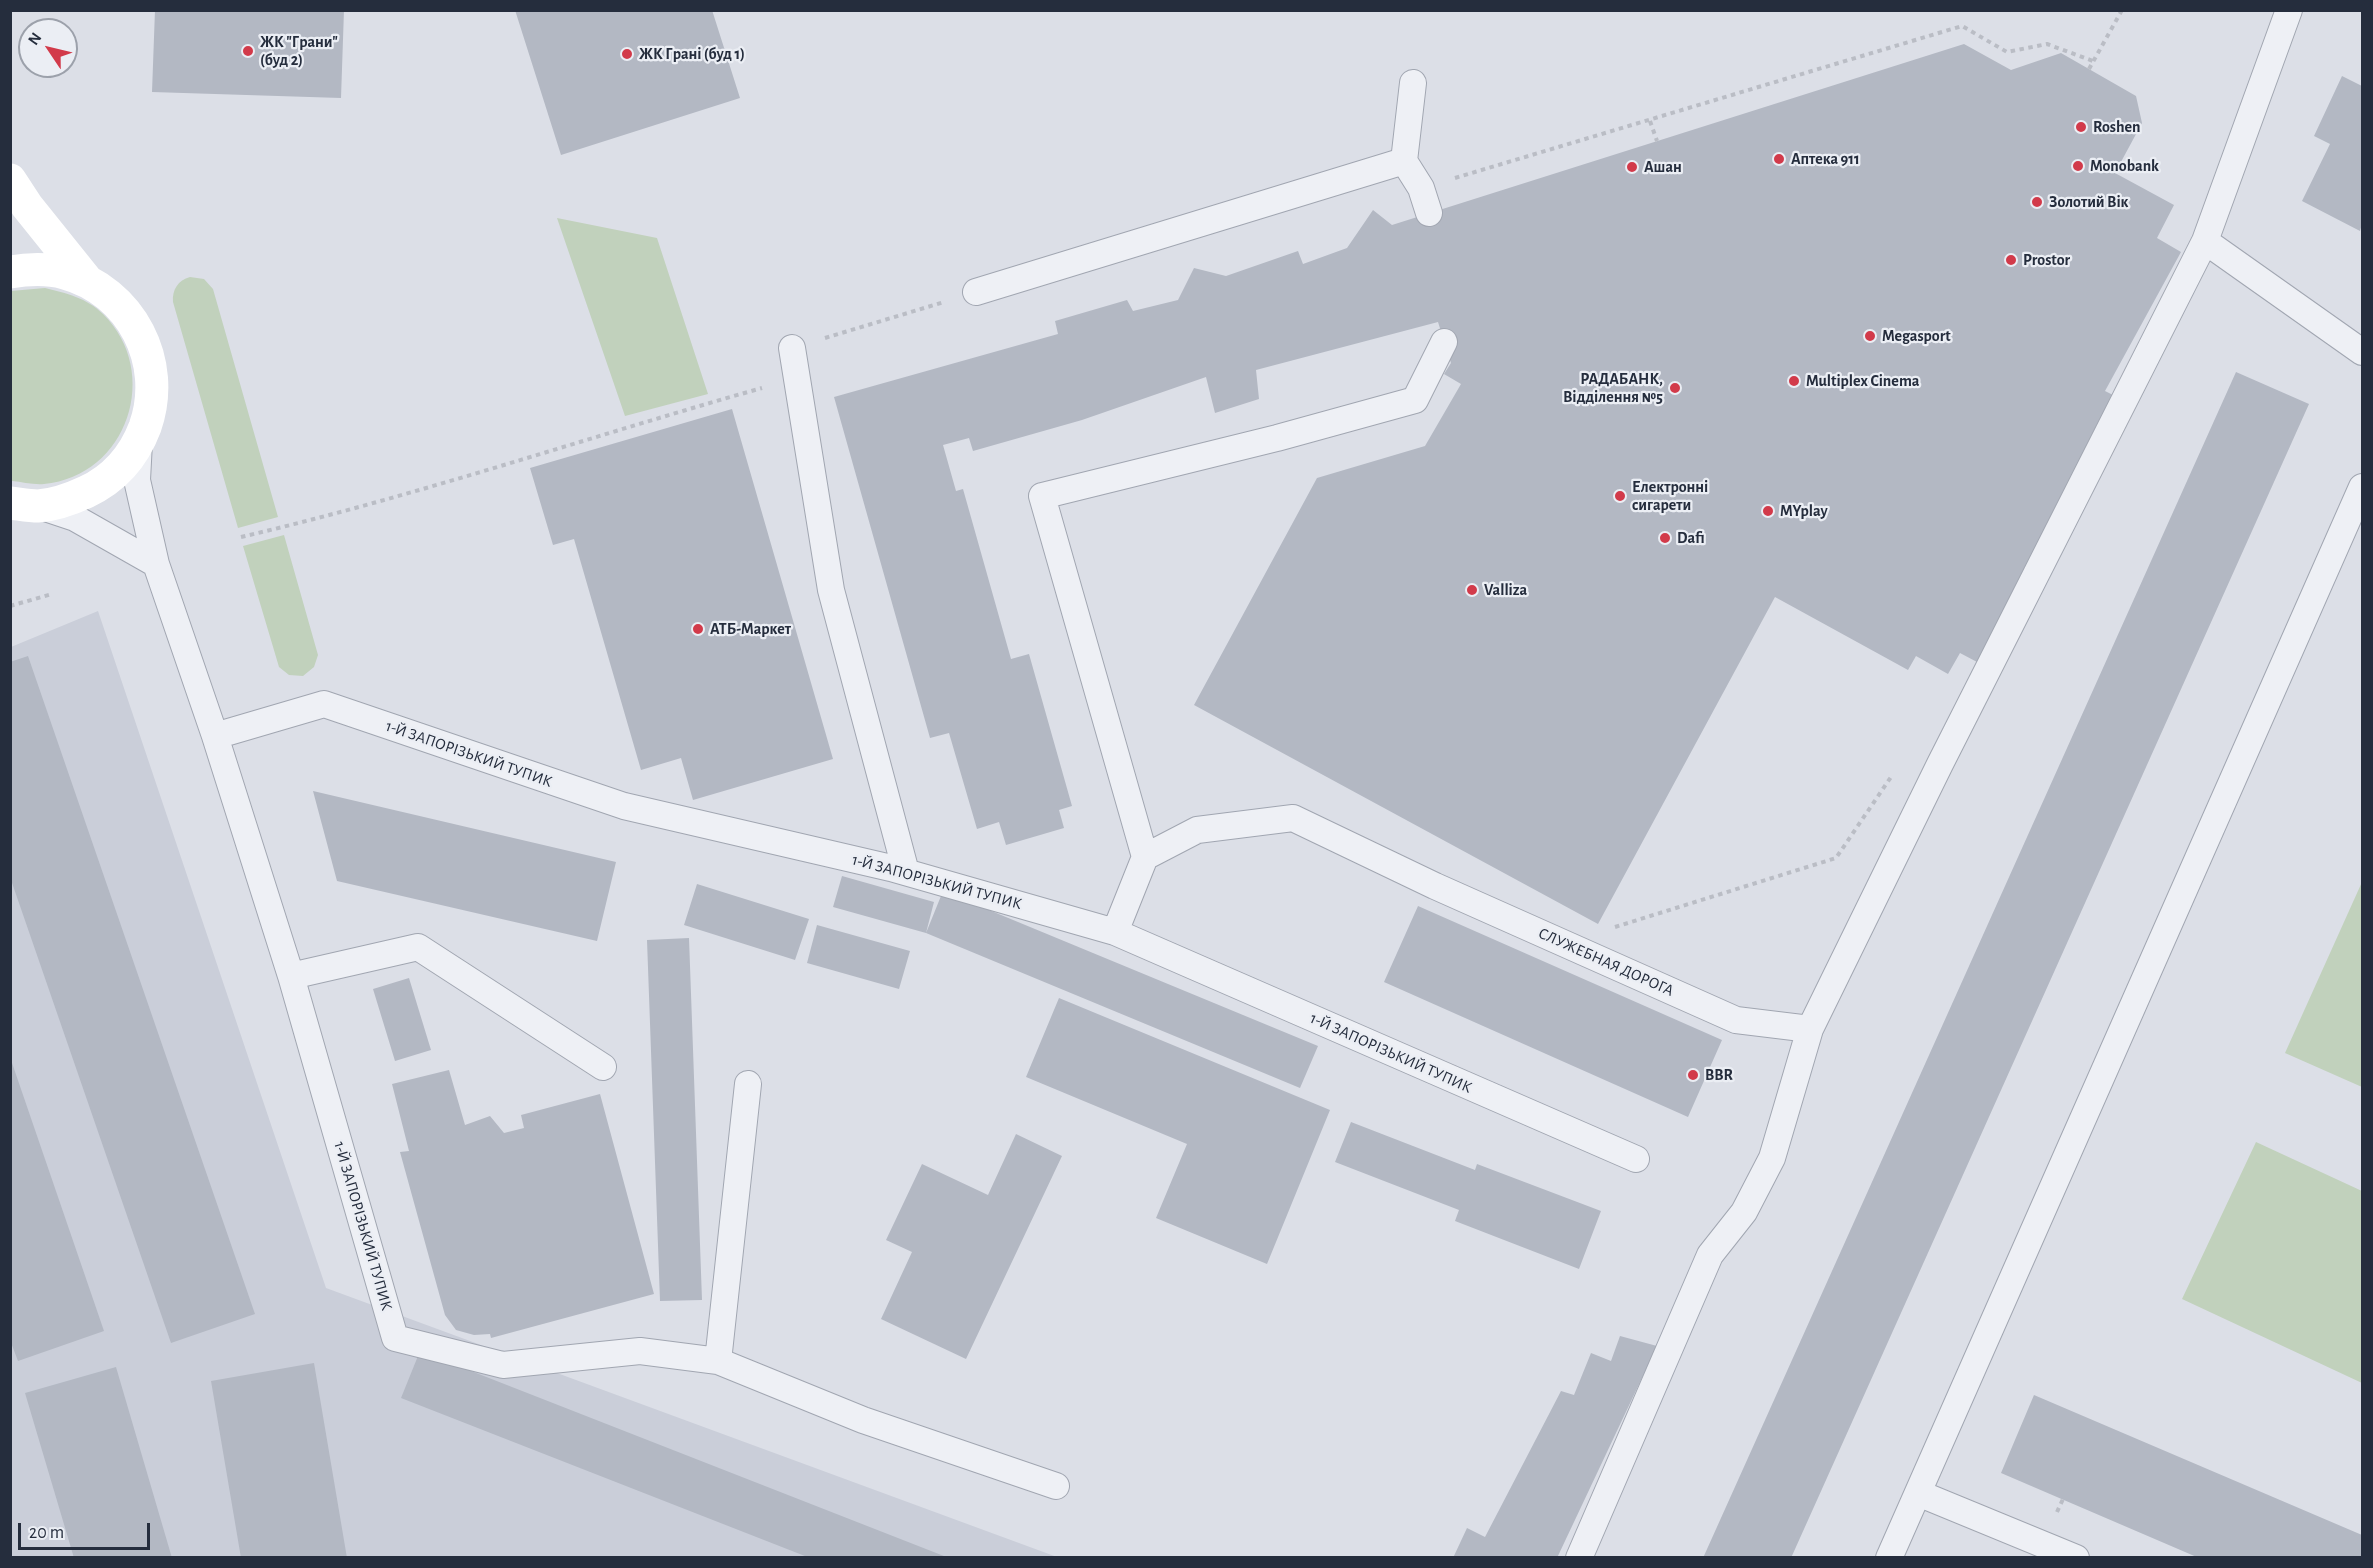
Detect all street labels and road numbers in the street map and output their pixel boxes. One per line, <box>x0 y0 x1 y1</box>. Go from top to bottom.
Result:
street label: 1-Й ЗАПОРІЗЬКИЙ ТУПИК <box>383 716 555 792</box>
street label: 1-Й ЗАПОРІЗЬКИЙ ТУПИК <box>850 850 1024 914</box>
street label: СЛУЖЕБНАЯ ДОРОГА <box>1535 924 1677 1000</box>
street label: 1-Й ЗАПОРІЗЬКИЙ ТУПИК <box>1307 1009 1475 1097</box>
street label: 1-Й ЗАПОРІЗЬКИЙ ТУПИК <box>330 1139 396 1313</box>

